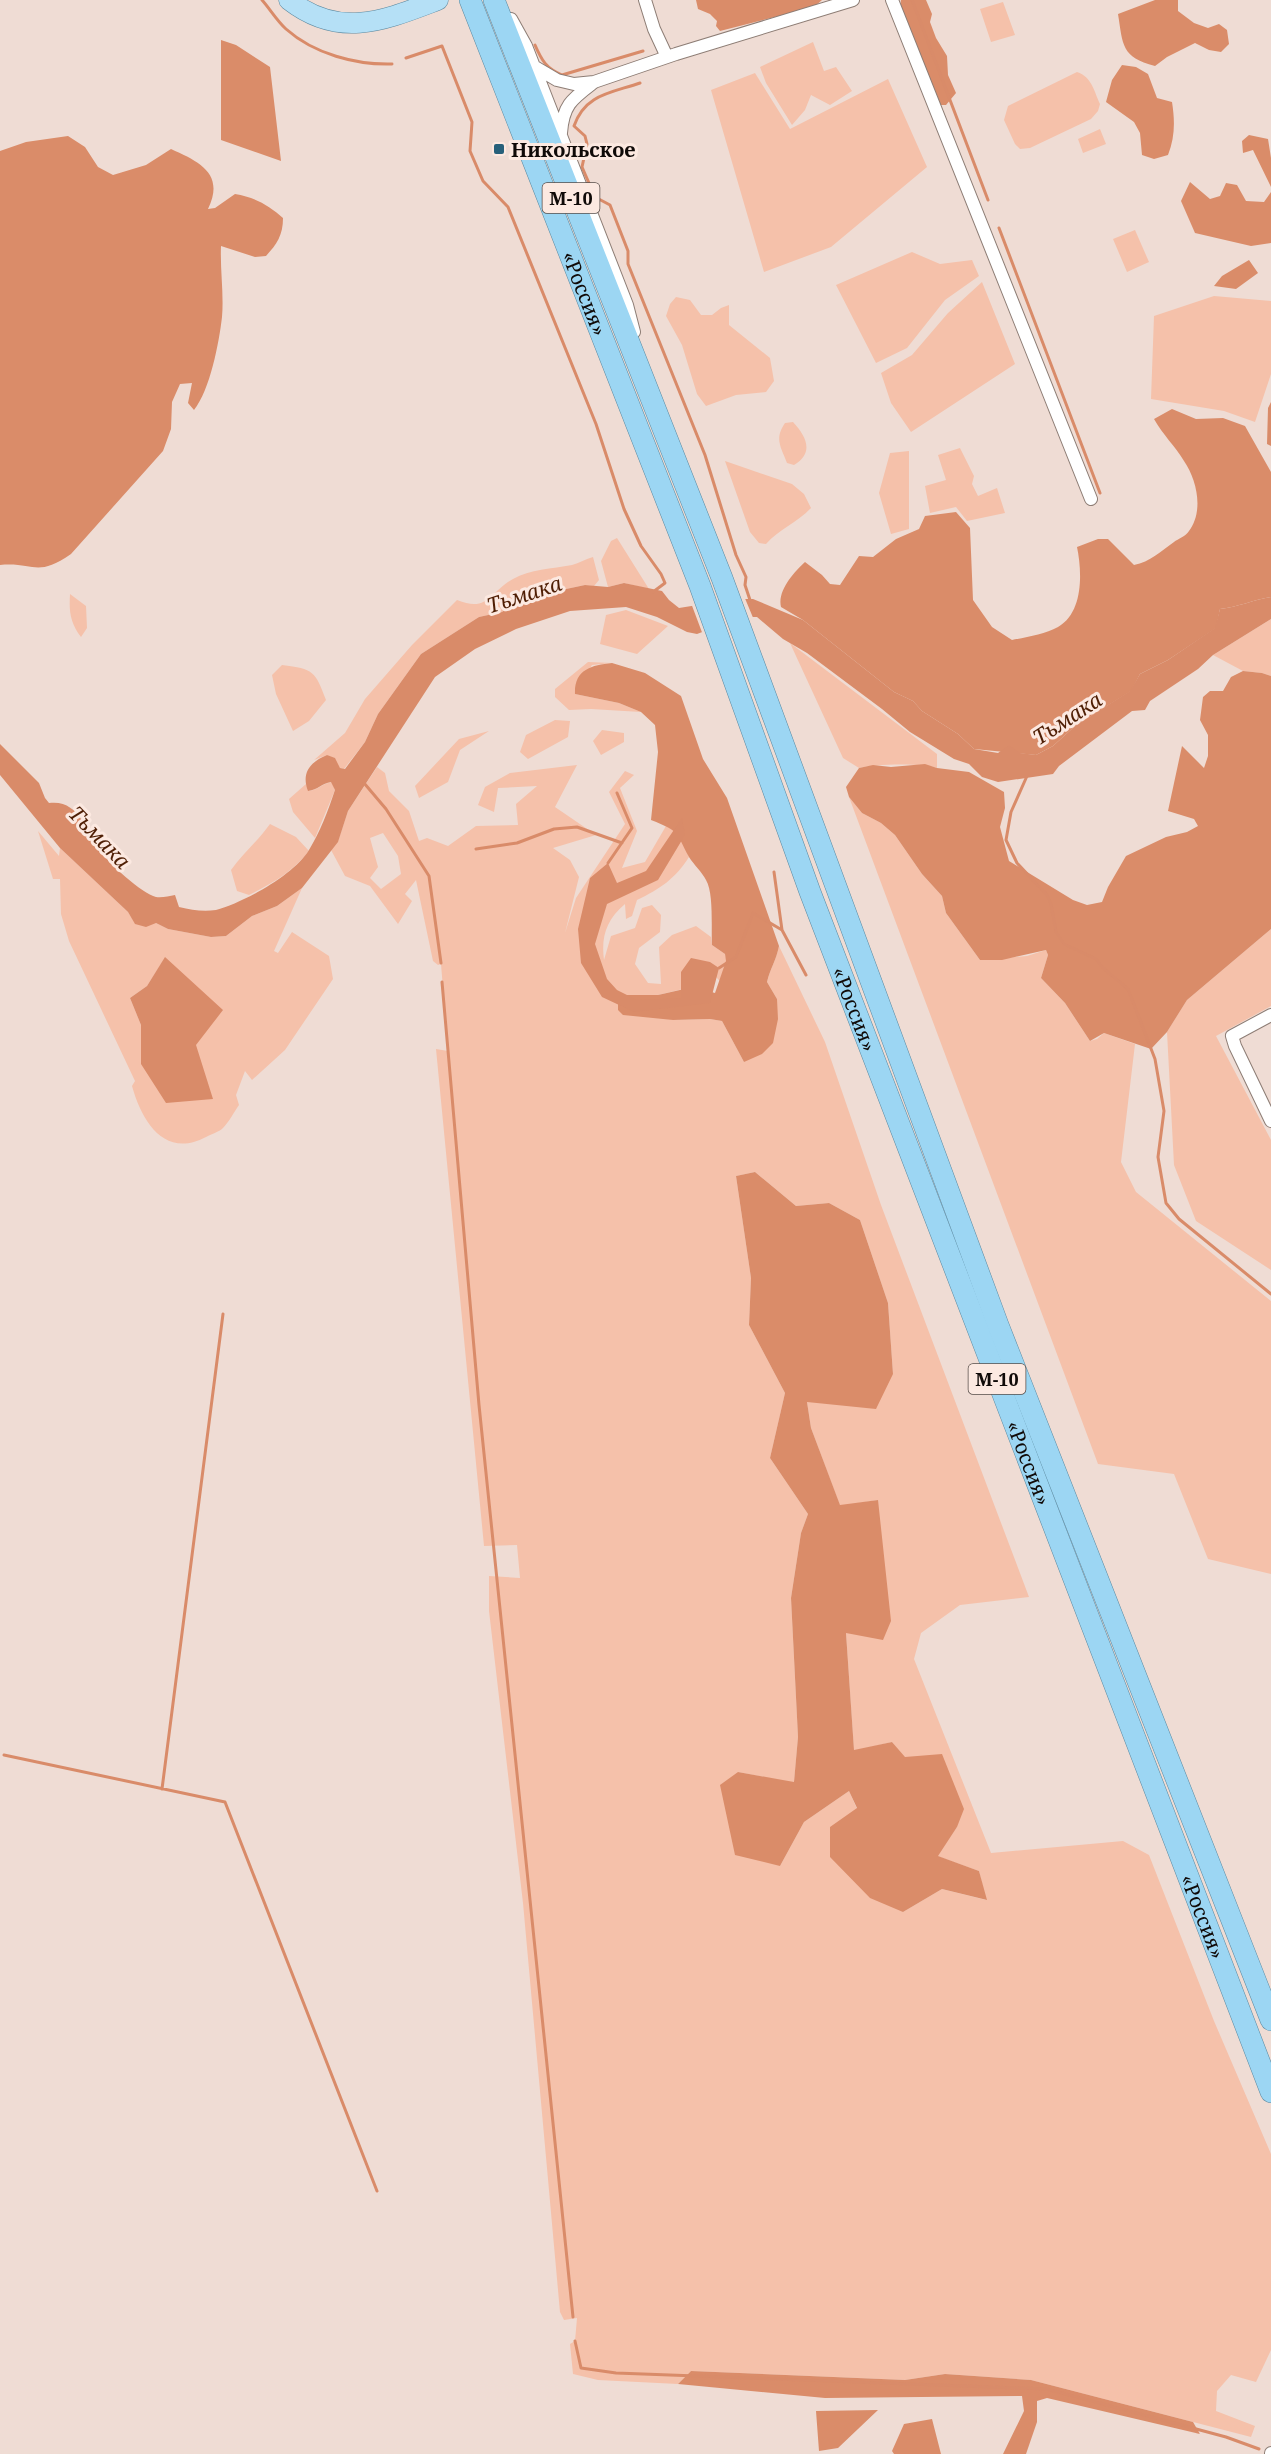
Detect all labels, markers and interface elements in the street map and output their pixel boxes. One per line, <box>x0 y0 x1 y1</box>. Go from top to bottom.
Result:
place label: Никольское <box>511 136 636 163</box>
marker: Никольское <box>492 142 506 156</box>
road number: М-10 <box>542 183 600 213</box>
street label: «Россия» <box>556 247 614 340</box>
water label: Тьмака <box>483 569 565 619</box>
water label: Тьмака <box>1027 685 1107 751</box>
water label: Тьмака <box>63 799 137 875</box>
street label: «Россия» <box>826 963 883 1055</box>
road number: М-10 <box>968 1364 1026 1394</box>
street label: «Россия» <box>1001 1416 1058 1509</box>
street label: «Россия» <box>1175 1870 1232 1963</box>

